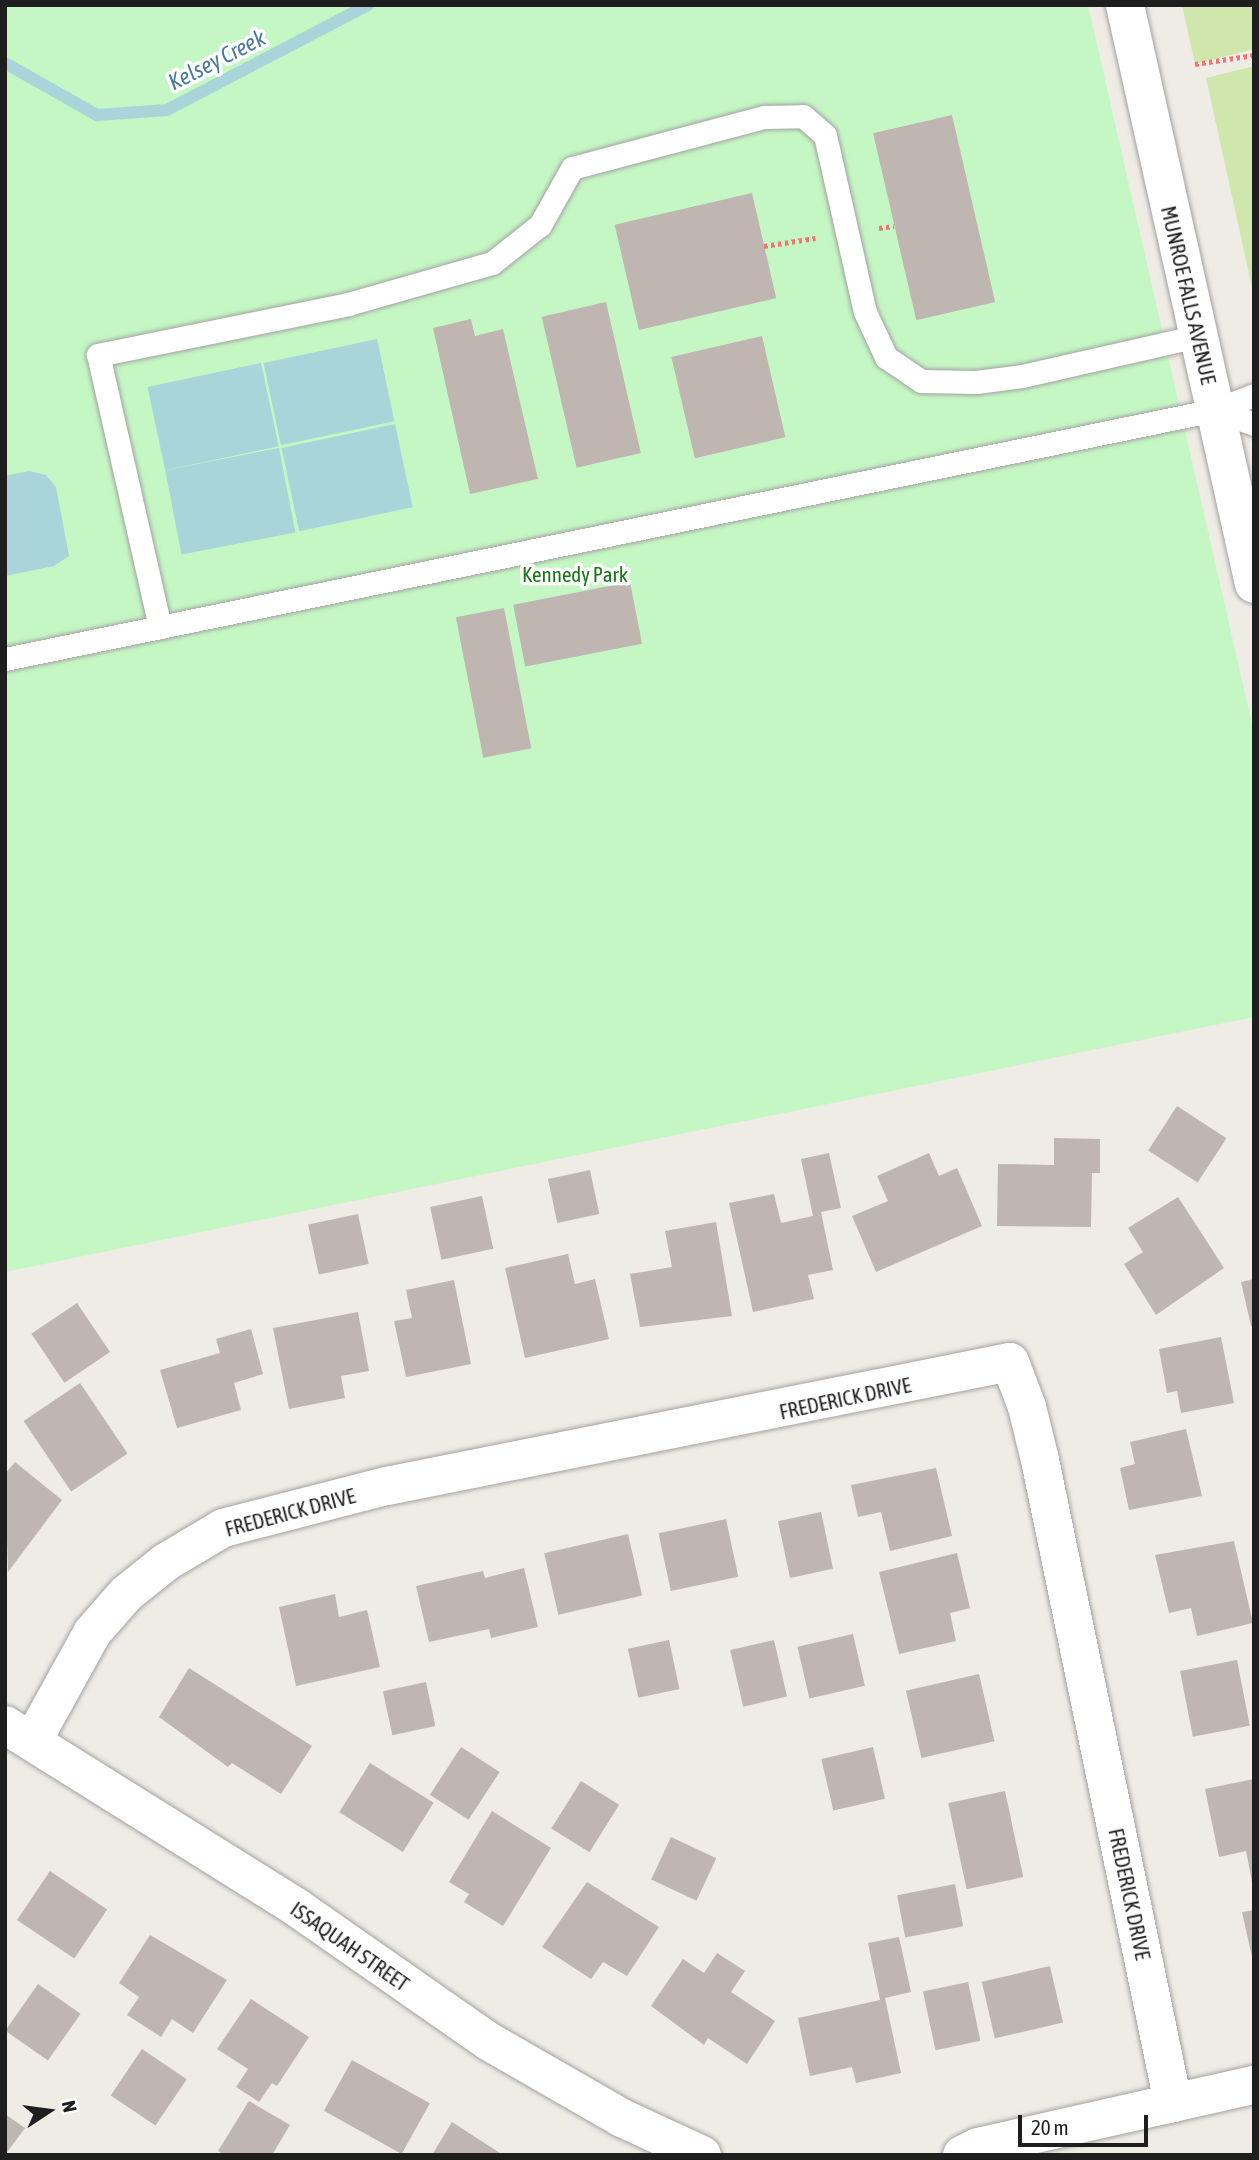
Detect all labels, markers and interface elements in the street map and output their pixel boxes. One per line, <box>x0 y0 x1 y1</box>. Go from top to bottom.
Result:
water label: Kelsey Creek <box>164 24 270 96</box>
street label: MUNROE FALLS AVENUE <box>1156 203 1222 387</box>
park label: Kennedy Park <box>522 561 628 587</box>
street label: FREDERICK DRIVE <box>777 1372 913 1424</box>
street label: FREDERICK DRIVE <box>222 1482 358 1542</box>
street label: FREDERICK DRIVE <box>1104 1826 1156 1962</box>
street label: ISSAQUAH STREET <box>286 1896 414 1996</box>
north arrow <box>14 2076 84 2146</box>
text: N <box>57 2098 81 2114</box>
scale bar <box>1021 2100 1150 2144</box>
text: 20 m <box>1031 2115 1069 2139</box>

